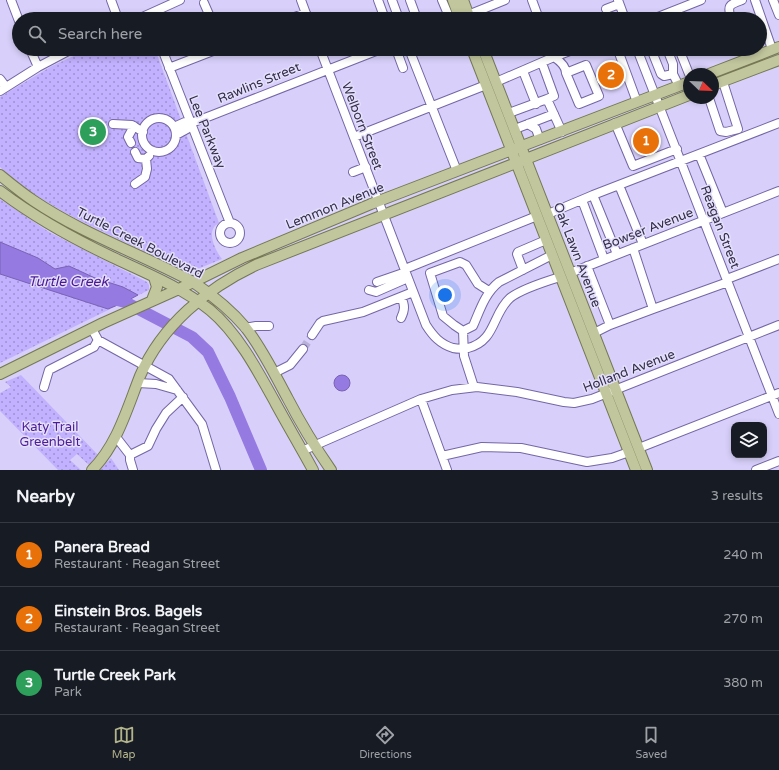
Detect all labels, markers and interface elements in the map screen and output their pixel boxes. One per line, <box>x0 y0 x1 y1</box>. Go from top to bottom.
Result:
search box <box>12 12 767 56</box>
icon: search <box>26 23 48 45</box>
text: Search here <box>58 25 142 43</box>
street label: Rawlins Street <box>215 59 303 107</box>
pin: 2 <box>598 60 624 90</box>
north arrow <box>683 68 719 104</box>
street label: Welborn Street <box>338 80 386 172</box>
street label: Lee Parkway <box>185 93 229 171</box>
pin: 3 <box>80 117 106 147</box>
pin: 1 <box>633 126 659 156</box>
street label: Lemmon Avenue <box>284 179 386 233</box>
street label: Reagan Street <box>697 183 743 271</box>
street label: Oak Lawn Avenue <box>550 200 604 310</box>
street label: Turtle Creek Boulevard <box>74 204 206 282</box>
street label: Bowser Avenue <box>601 204 695 254</box>
water label: Turtle Creek <box>28 273 109 290</box>
your location <box>435 285 455 305</box>
street label: Holland Avenue <box>581 346 677 396</box>
park label: Katy Trail Greenbelt <box>19 419 81 450</box>
map controls <box>731 422 767 458</box>
button: layers <box>731 422 767 458</box>
text: Nearby <box>16 486 75 507</box>
text: 3 results <box>711 488 763 504</box>
text: Panera Bread <box>54 538 150 556</box>
text: 1 <box>25 547 33 563</box>
text: 240 m <box>723 547 763 563</box>
text: Restaurant · Reagan Street <box>54 556 220 572</box>
text: Einstein Bros. Bagels <box>54 602 202 620</box>
text: 2 <box>25 611 33 627</box>
text: 270 m <box>723 611 763 627</box>
text: Restaurant · Reagan Street <box>54 620 220 636</box>
text: Turtle Creek Park <box>54 666 176 684</box>
text: 3 <box>25 675 33 691</box>
text: 380 m <box>723 675 763 691</box>
text: Park <box>54 684 82 700</box>
tab: Map <box>112 724 136 761</box>
tab: Directions <box>359 724 412 761</box>
tab: Saved <box>635 724 667 761</box>

